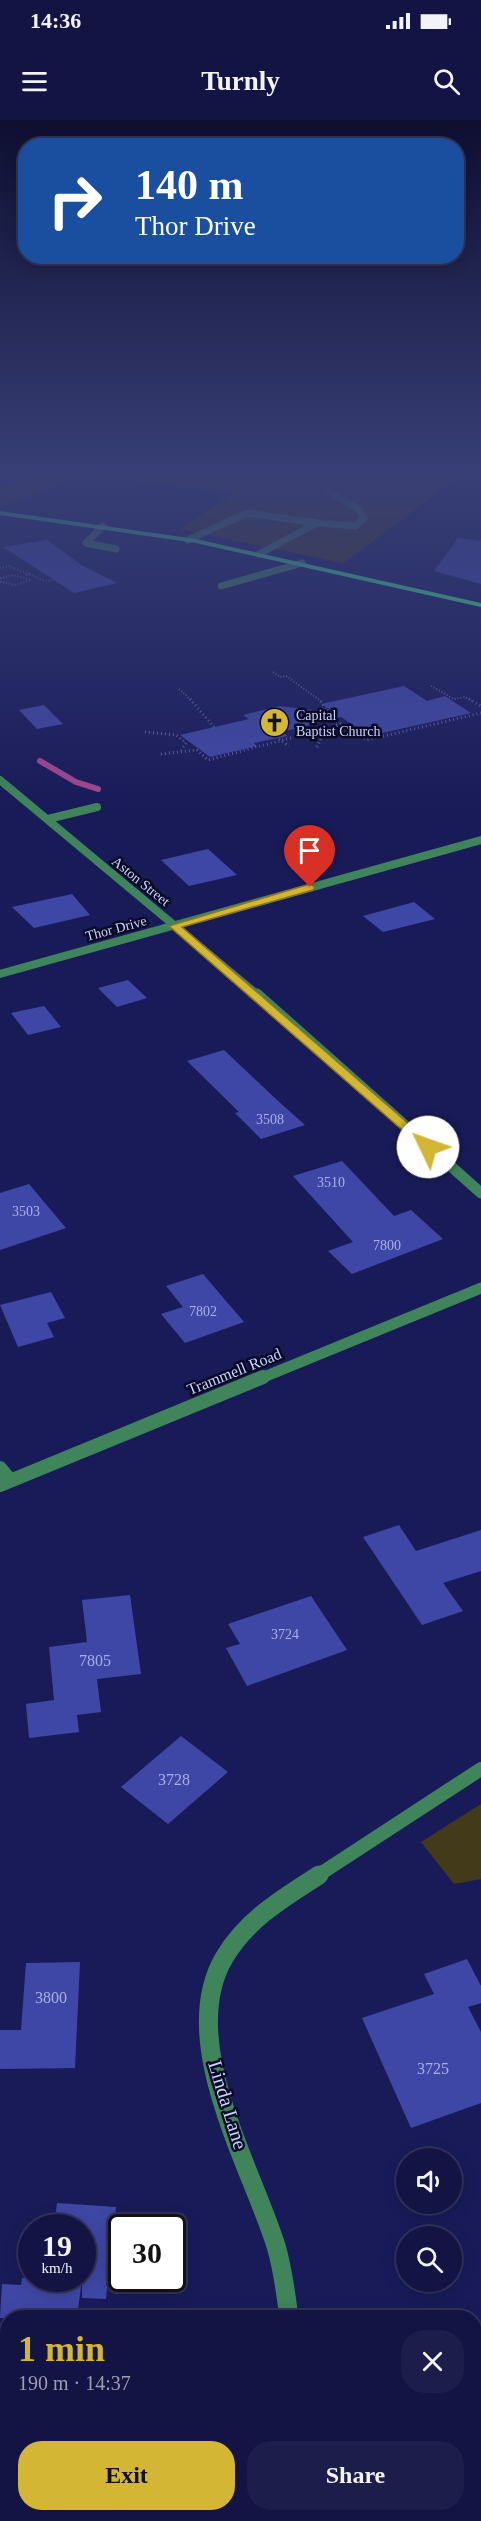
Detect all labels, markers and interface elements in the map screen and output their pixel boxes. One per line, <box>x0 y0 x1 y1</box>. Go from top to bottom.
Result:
text: 14:36 <box>30 8 81 33</box>
icon: menu <box>18 65 51 98</box>
icon: search <box>430 65 463 98</box>
text: Turnly <box>201 66 280 96</box>
icon: right <box>36 162 114 240</box>
text: 140 m <box>135 162 244 208</box>
text: Thor Drive <box>135 211 256 241</box>
church icon: Capital Baptist Church <box>259 707 291 739</box>
place label: Capital Baptist Church <box>296 708 380 739</box>
pin <box>284 825 335 887</box>
icon: arrive <box>293 834 326 867</box>
street label: Aston Street <box>109 854 173 909</box>
street label: Thor Drive <box>84 913 148 944</box>
house number: 3508 <box>256 1112 284 1127</box>
position arrow <box>396 1115 460 1179</box>
house number: 3510 <box>317 1175 345 1190</box>
house number: 3503 <box>12 1204 40 1219</box>
house number: 7800 <box>373 1238 401 1253</box>
house number: 7802 <box>189 1304 217 1319</box>
street label: Trammell Road <box>185 1345 284 1398</box>
house number: 3724 <box>271 1627 299 1642</box>
house number: 7805 <box>79 1652 111 1669</box>
house number: 3728 <box>158 1771 190 1788</box>
house number: 3800 <box>35 1989 67 2006</box>
street label: Linda Lane <box>204 2058 252 2152</box>
house number: 3725 <box>417 2060 449 2077</box>
map controls <box>396 2148 462 2292</box>
button: sound <box>396 2148 462 2214</box>
speed limit sign: 30 <box>108 2214 186 2292</box>
button: search <box>396 2226 462 2292</box>
text: 19 <box>42 2229 72 2262</box>
text: km/h <box>42 2260 72 2276</box>
text: 1 min <box>18 2329 105 2369</box>
button: close <box>401 2330 464 2393</box>
text: 190 m · 14:37 <box>18 2372 131 2394</box>
button: Exit <box>18 2441 235 2510</box>
button: Share <box>247 2441 464 2510</box>

